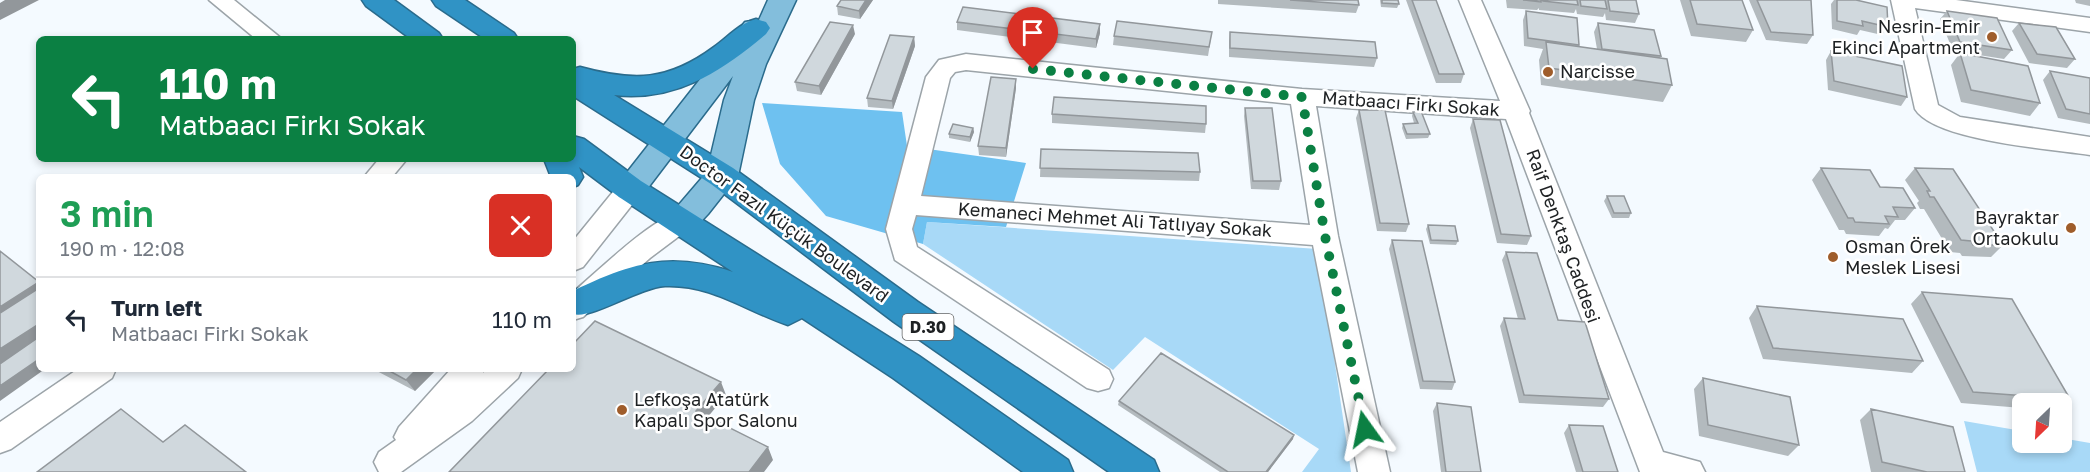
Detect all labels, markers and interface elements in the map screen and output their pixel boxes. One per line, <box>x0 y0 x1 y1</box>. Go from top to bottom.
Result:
pin <box>1007 7 1058 69</box>
place label: Nesrin-Emir Ekinci Apartment <box>1831 15 1980 58</box>
icon: arrive <box>1016 16 1049 49</box>
marker: Nesrin-Emir Ekinci Apartment <box>1985 30 1999 44</box>
text: 110 m <box>159 58 277 108</box>
icon: left <box>60 60 138 138</box>
place label: Narcisse <box>1560 60 1635 82</box>
marker: Narcisse <box>1541 65 1555 79</box>
street label: Matbaacı Firkı Sokak <box>1322 86 1501 120</box>
text: Matbaacı Firkı Sokak <box>159 109 426 141</box>
street label: Doctor Fazıl Küçük Boulevard <box>676 140 893 306</box>
street label: Raif Denktaş Caddesi <box>1522 146 1606 326</box>
text: 3 min <box>60 192 154 235</box>
button: close <box>489 194 552 257</box>
street label: Kemaneci Mehmet Ali Tatlıyay Sokak <box>957 197 1273 241</box>
place label: Bayraktar Ortaokulu <box>1972 206 2059 249</box>
marker: Bayraktar Ortaokulu <box>2064 221 2078 235</box>
place label: Osman Örek Meslek Lisesi <box>1845 235 1961 278</box>
text: 190 m · 12:08 <box>60 236 185 260</box>
marker: Osman Örek Meslek Lisesi <box>1826 250 1840 264</box>
text: Turn left <box>111 294 202 321</box>
icon: left <box>60 303 93 336</box>
text: 110 m <box>492 306 552 333</box>
road number: D.30 <box>902 314 954 340</box>
text: Matbaacı Firkı Sokak <box>111 321 309 345</box>
place label: Lefkoşa Atatürk Kapalı Spor Salonu <box>634 388 798 431</box>
north arrow <box>2012 393 2072 453</box>
map controls <box>2012 393 2072 453</box>
position arrow <box>1333 397 1397 461</box>
marker: Lefkoşa Atatürk Kapalı Spor Salonu <box>615 403 629 417</box>

